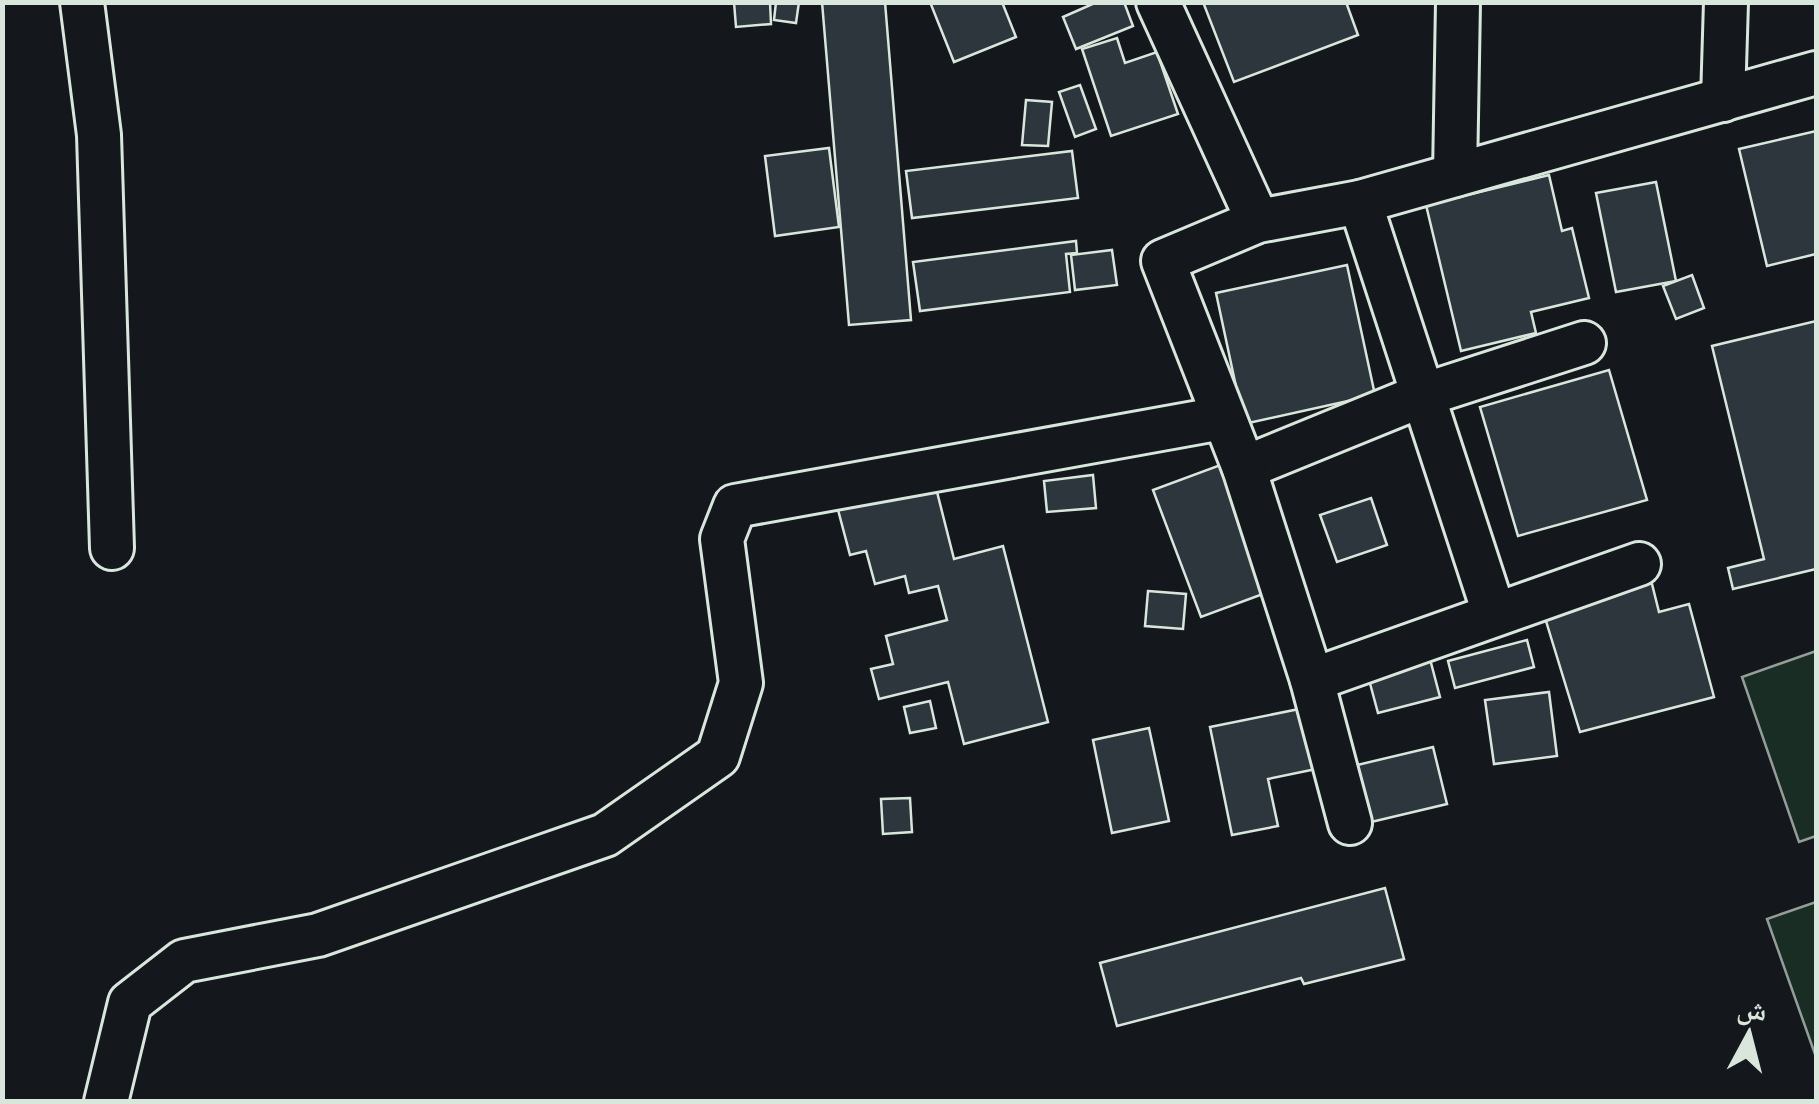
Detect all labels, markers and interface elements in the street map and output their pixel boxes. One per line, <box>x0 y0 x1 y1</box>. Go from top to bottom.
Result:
north arrow <box>1699 984 1799 1084</box>
text: ش <box>1735 988 1769 1029</box>

